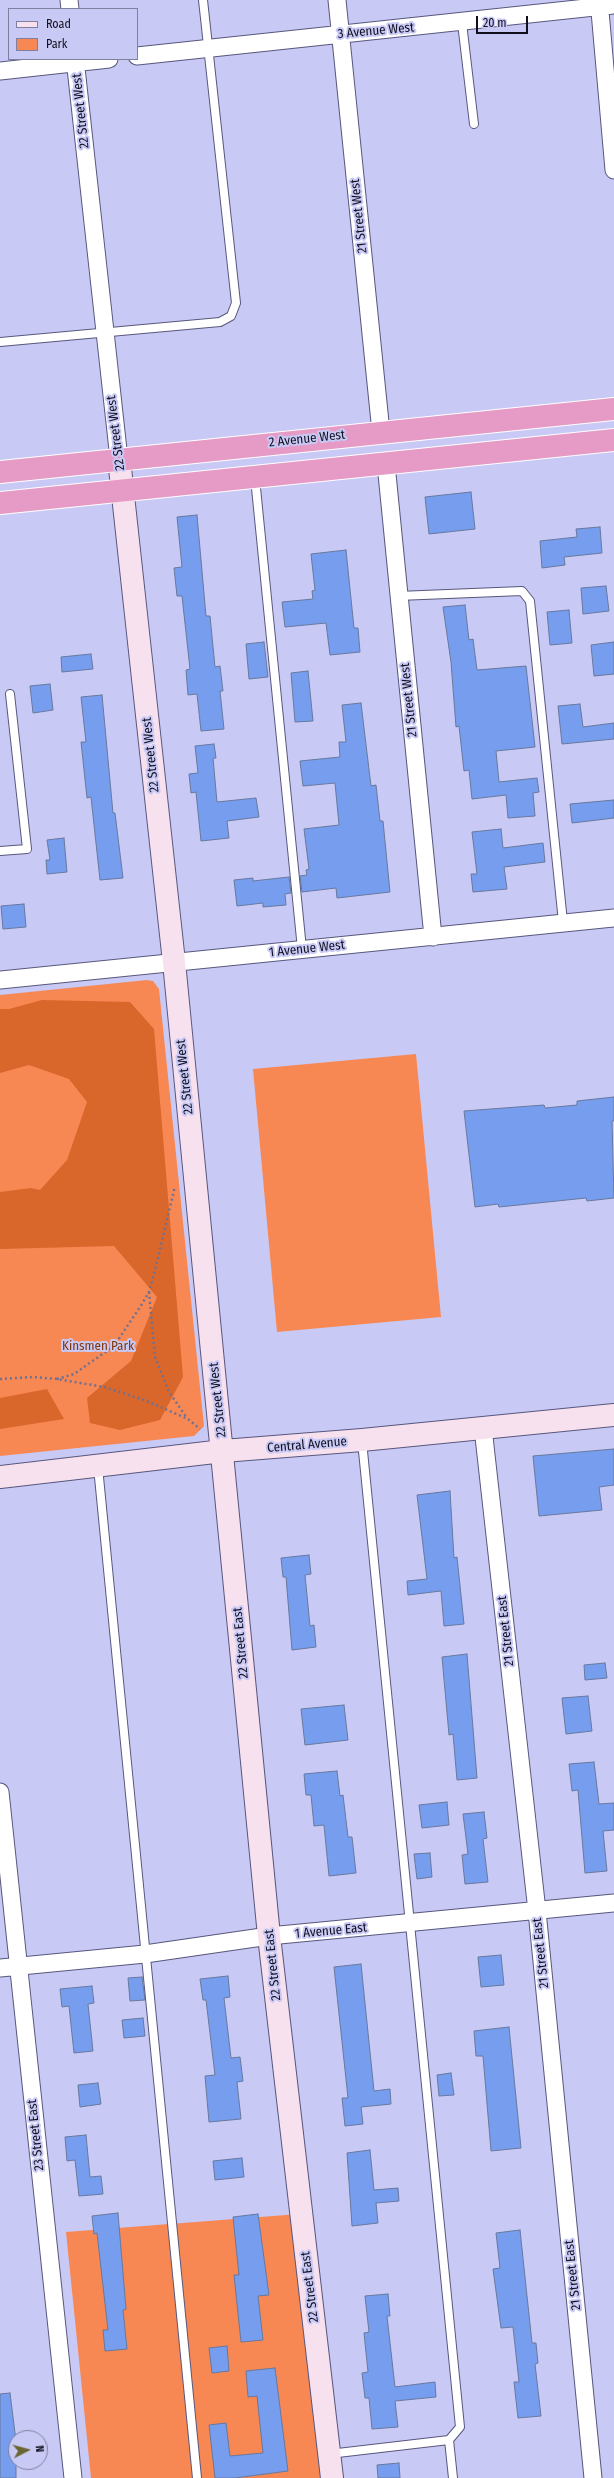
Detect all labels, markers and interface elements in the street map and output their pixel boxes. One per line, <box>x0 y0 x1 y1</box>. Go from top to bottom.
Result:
legend <box>8 8 138 60</box>
scale bar <box>478 8 530 34</box>
text: 20 m <box>483 16 507 30</box>
text: Road <box>46 17 71 31</box>
street label: 3 Avenue West <box>337 20 415 42</box>
text: Park <box>46 37 67 51</box>
street label: 22 Street West <box>69 73 93 149</box>
street label: 21 Street West <box>347 178 371 254</box>
street label: 22 Street West <box>104 395 128 471</box>
street label: 2 Avenue West <box>268 427 346 451</box>
street label: 21 Street West <box>397 662 421 738</box>
street label: 22 Street West <box>139 717 163 793</box>
street label: 1 Avenue West <box>268 937 346 961</box>
street label: 22 Street West <box>173 1039 197 1115</box>
park label: Kinsmen Park <box>62 1338 134 1354</box>
street label: 22 Street West <box>206 1362 230 1438</box>
street label: Central Avenue <box>267 1434 347 1456</box>
street label: 21 Street East <box>495 1595 517 1667</box>
street label: 22 Street East <box>230 1607 252 1679</box>
street label: 21 Street East <box>530 1917 552 1989</box>
street label: 1 Avenue East <box>294 1920 368 1942</box>
street label: 22 Street East <box>262 1929 284 2001</box>
street label: 23 Street East <box>24 2099 48 2171</box>
street label: 21 Street East <box>562 2239 584 2311</box>
street label: 22 Street East <box>298 2251 322 2323</box>
north arrow <box>8 2430 48 2470</box>
text: N <box>33 2445 46 2453</box>

